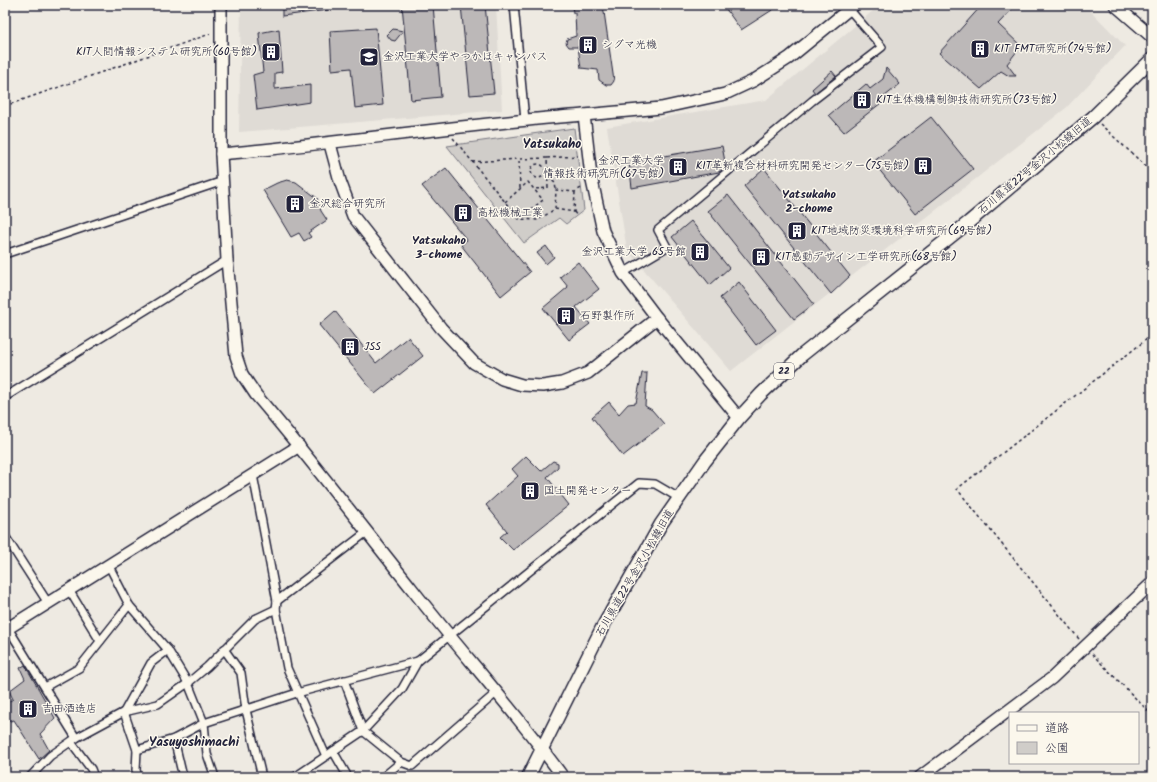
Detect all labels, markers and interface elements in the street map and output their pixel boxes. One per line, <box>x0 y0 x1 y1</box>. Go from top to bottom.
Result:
building icon: シグマ光機 <box>577 34 599 56</box>
place label: シグマ光機 <box>602 36 657 54</box>
building icon: KIT FMT研究所(74号館) <box>969 38 991 60</box>
place label: KIT FMT研究所(74号館) <box>994 40 1112 58</box>
building icon: KIT人間情報システム研究所(60号館) <box>260 41 282 63</box>
place label: KIT人間情報システム研究所(60号館) <box>76 43 257 61</box>
school or university icon: 金沢工業大学やつかほキャンパス <box>358 46 380 68</box>
place label: 金沢工業大学やつかほキャンパス <box>383 48 548 66</box>
building icon: KIT生体機構制御技術研究所(73号館) <box>851 89 873 111</box>
place label: KIT生体機構制御技術研究所(73号館) <box>876 91 1057 109</box>
street label: 石川県道22号金沢小松線旧道 <box>974 113 1096 219</box>
district label: Yatsukaho <box>523 134 581 155</box>
place label: 金沢工業大学 情報技術研究所(67号館) <box>543 152 664 183</box>
building icon: KIT革新複合材料研究開発センター(75号館) <box>912 155 934 177</box>
building icon: 金沢工業大学 情報技術研究所(67号館) <box>667 156 689 178</box>
place label: KIT革新複合材料研究開発センター(75号館) <box>696 157 909 175</box>
district label: Yatsukaho 2-chome <box>782 185 837 218</box>
building icon: 金沢総合研究所 <box>284 193 306 215</box>
place label: 金沢総合研究所 <box>309 195 386 213</box>
building icon: 高松機械工業 <box>452 202 474 224</box>
place label: 高松機械工業 <box>477 204 543 222</box>
building icon: KIT地域防災環境科学研究所(69号館) <box>786 220 808 242</box>
place label: KIT地域防災環境科学研究所(69号館) <box>811 222 992 240</box>
district label: Yatsukaho 3-chome <box>412 231 467 264</box>
building icon: 金沢工業大学 65号館 <box>689 241 711 263</box>
place label: 金沢工業大学 65号館 <box>582 243 686 261</box>
building icon: KIT感動デザイン工学研究所(68号館) <box>750 246 772 268</box>
place label: KIT感動デザイン工学研究所(68号館) <box>775 248 957 266</box>
building icon: 石野製作所 <box>555 305 577 327</box>
place label: 石野製作所 <box>580 307 635 325</box>
building icon: JSS <box>339 336 361 358</box>
place label: JSS <box>364 338 381 356</box>
road number: 22 <box>774 363 794 379</box>
building icon: 国土開発センター <box>519 480 541 502</box>
place label: 国土開発センター <box>544 482 632 500</box>
street label: 石川県道22号金沢小松線旧道 <box>591 506 679 640</box>
building icon: 吉田酒造店 <box>17 698 39 720</box>
place label: 吉田酒造店 <box>42 700 97 718</box>
legend <box>1009 712 1139 764</box>
text: 道路 <box>1045 719 1069 738</box>
district label: Yasuyoshimachi <box>149 732 240 753</box>
text: 公園 <box>1045 739 1069 758</box>

